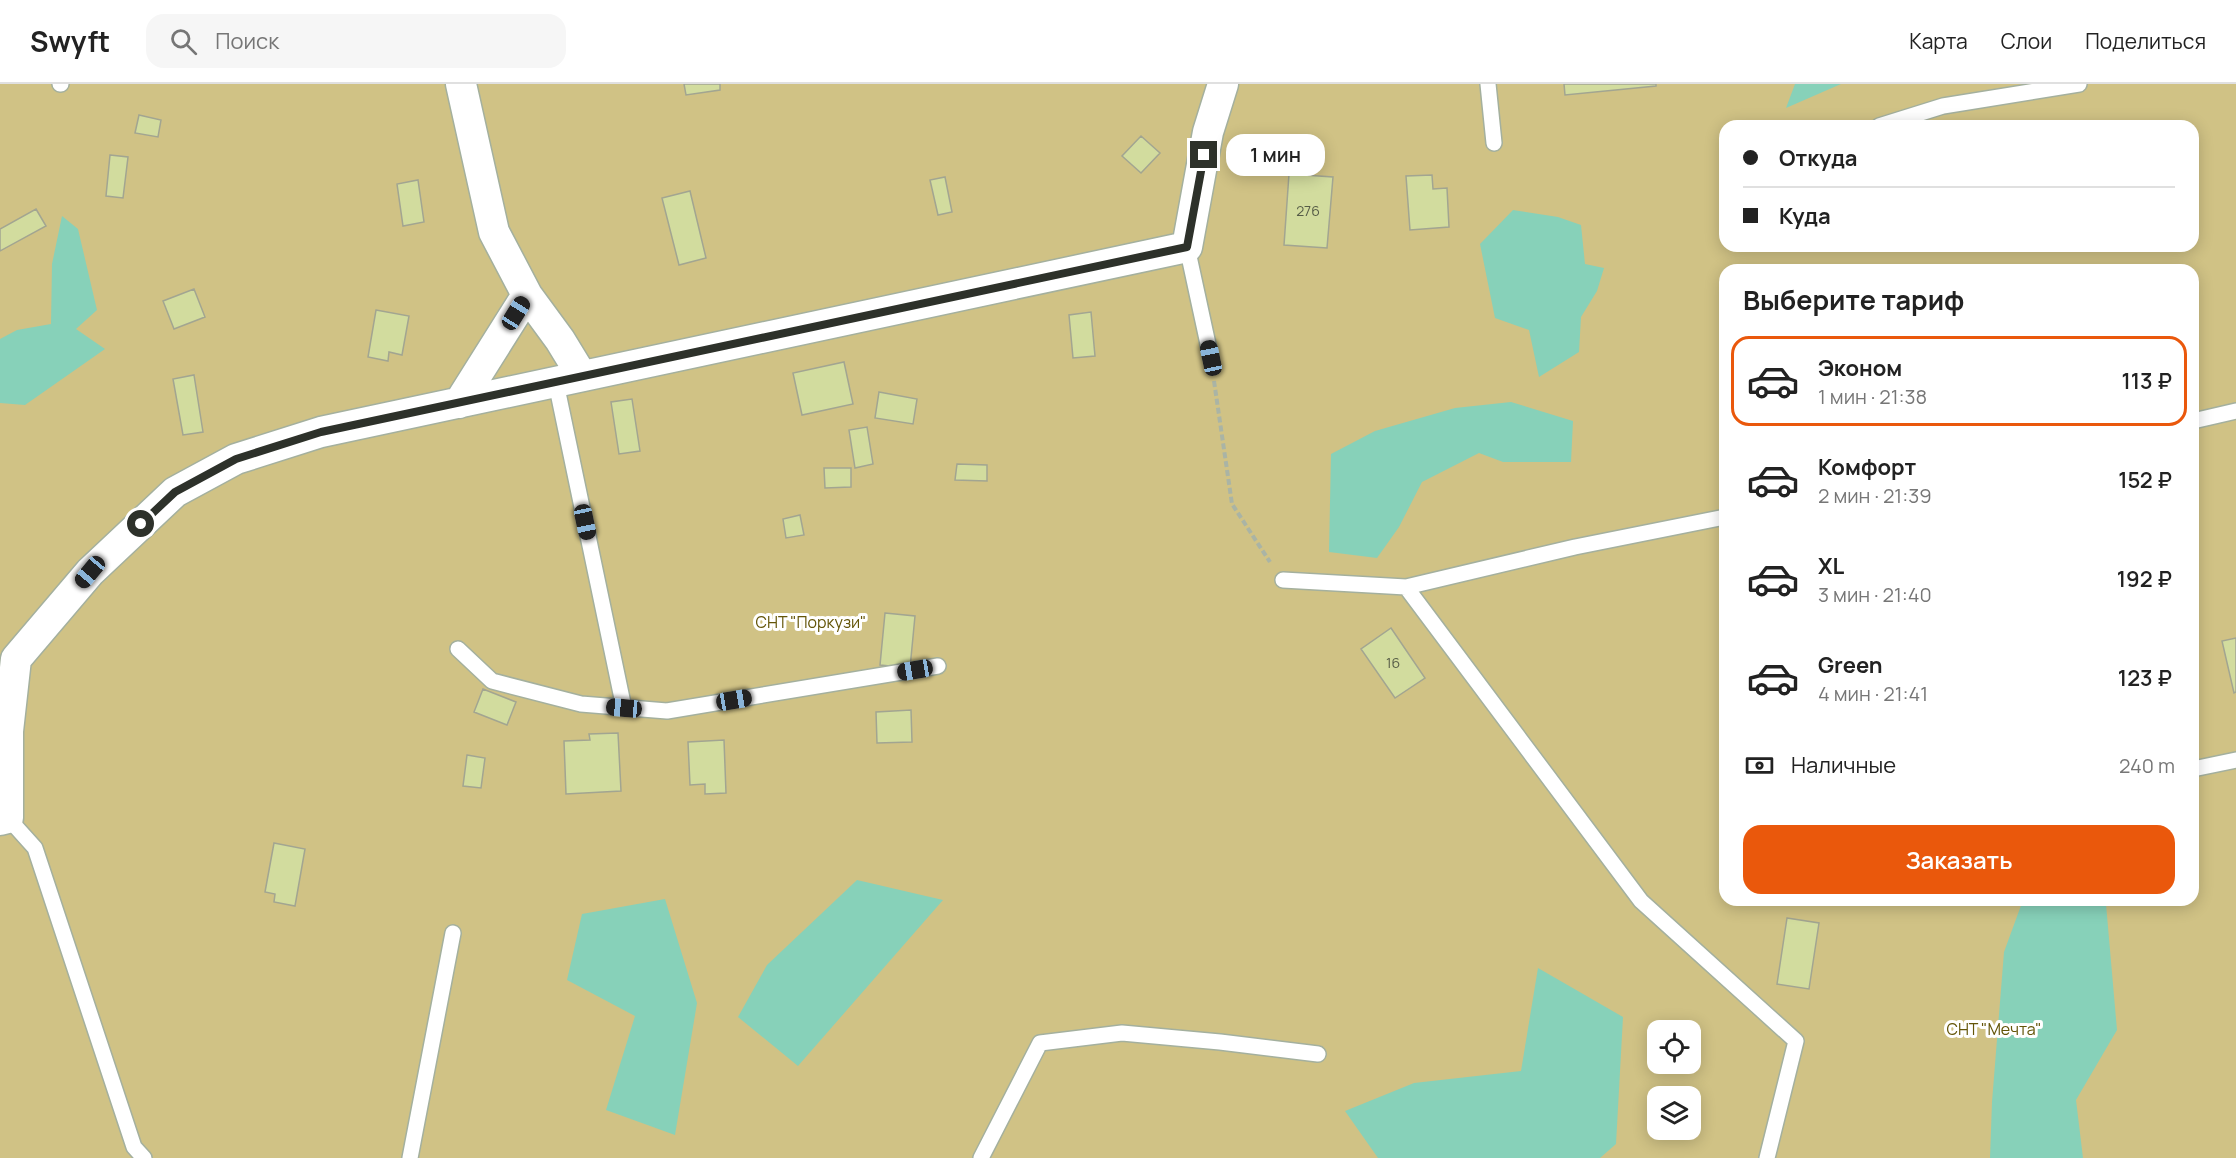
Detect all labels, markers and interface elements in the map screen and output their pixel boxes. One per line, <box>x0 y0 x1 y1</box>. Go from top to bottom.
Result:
search box <box>146 14 566 68</box>
text: Swyft <box>30 22 110 60</box>
icon: search <box>167 25 200 58</box>
text: Поиск <box>215 26 279 56</box>
text: Карта <box>1909 27 1968 55</box>
text: Слои <box>2001 27 2052 55</box>
text: Поделиться <box>2085 27 2206 55</box>
callout: 1 мин <box>1225 134 1324 176</box>
route end <box>1190 141 1217 168</box>
text: 1 мин <box>1250 141 1301 168</box>
text: Откуда <box>1779 143 1858 173</box>
house number: 276 <box>1296 201 1320 220</box>
text: Куда <box>1779 201 1831 231</box>
text: Выберите тариф <box>1743 281 1964 318</box>
car <box>499 293 533 333</box>
car <box>1198 339 1224 377</box>
text: Эконом <box>1818 353 1902 383</box>
icon: car <box>1746 354 1800 408</box>
text: 113 ₽ <box>2121 366 2172 396</box>
text: 1 мин · 21:38 <box>1818 383 1927 410</box>
text: Комфорт <box>1818 452 1916 482</box>
icon: car <box>1746 453 1800 507</box>
text: 152 ₽ <box>2118 465 2172 495</box>
text: 2 мин · 21:39 <box>1818 482 1932 509</box>
car <box>572 503 598 541</box>
route start <box>127 510 154 537</box>
text: XL <box>1818 551 1844 581</box>
car <box>72 552 108 592</box>
icon: car <box>1746 552 1800 606</box>
text: 192 ₽ <box>2117 564 2172 594</box>
text: 3 мин · 21:40 <box>1818 581 1932 608</box>
park label: СНТ "Поркузи" <box>756 611 866 633</box>
text: Green <box>1818 650 1883 680</box>
icon: car <box>1746 651 1800 705</box>
house number: 16 <box>1386 653 1400 672</box>
car <box>896 658 934 682</box>
text: 123 ₽ <box>2118 663 2172 693</box>
text: 4 мин · 21:41 <box>1818 680 1928 707</box>
car <box>715 688 753 712</box>
car <box>605 697 643 719</box>
icon: cash <box>1743 749 1776 782</box>
text: Наличные <box>1791 750 1896 780</box>
text: 240 m <box>2119 752 2175 779</box>
button: Заказать <box>1743 825 2175 894</box>
park label: СНТ "Мечта" <box>1946 1018 2042 1040</box>
map controls <box>1647 1020 1701 1140</box>
button: locate <box>1647 1020 1701 1074</box>
button: layers <box>1647 1086 1701 1140</box>

